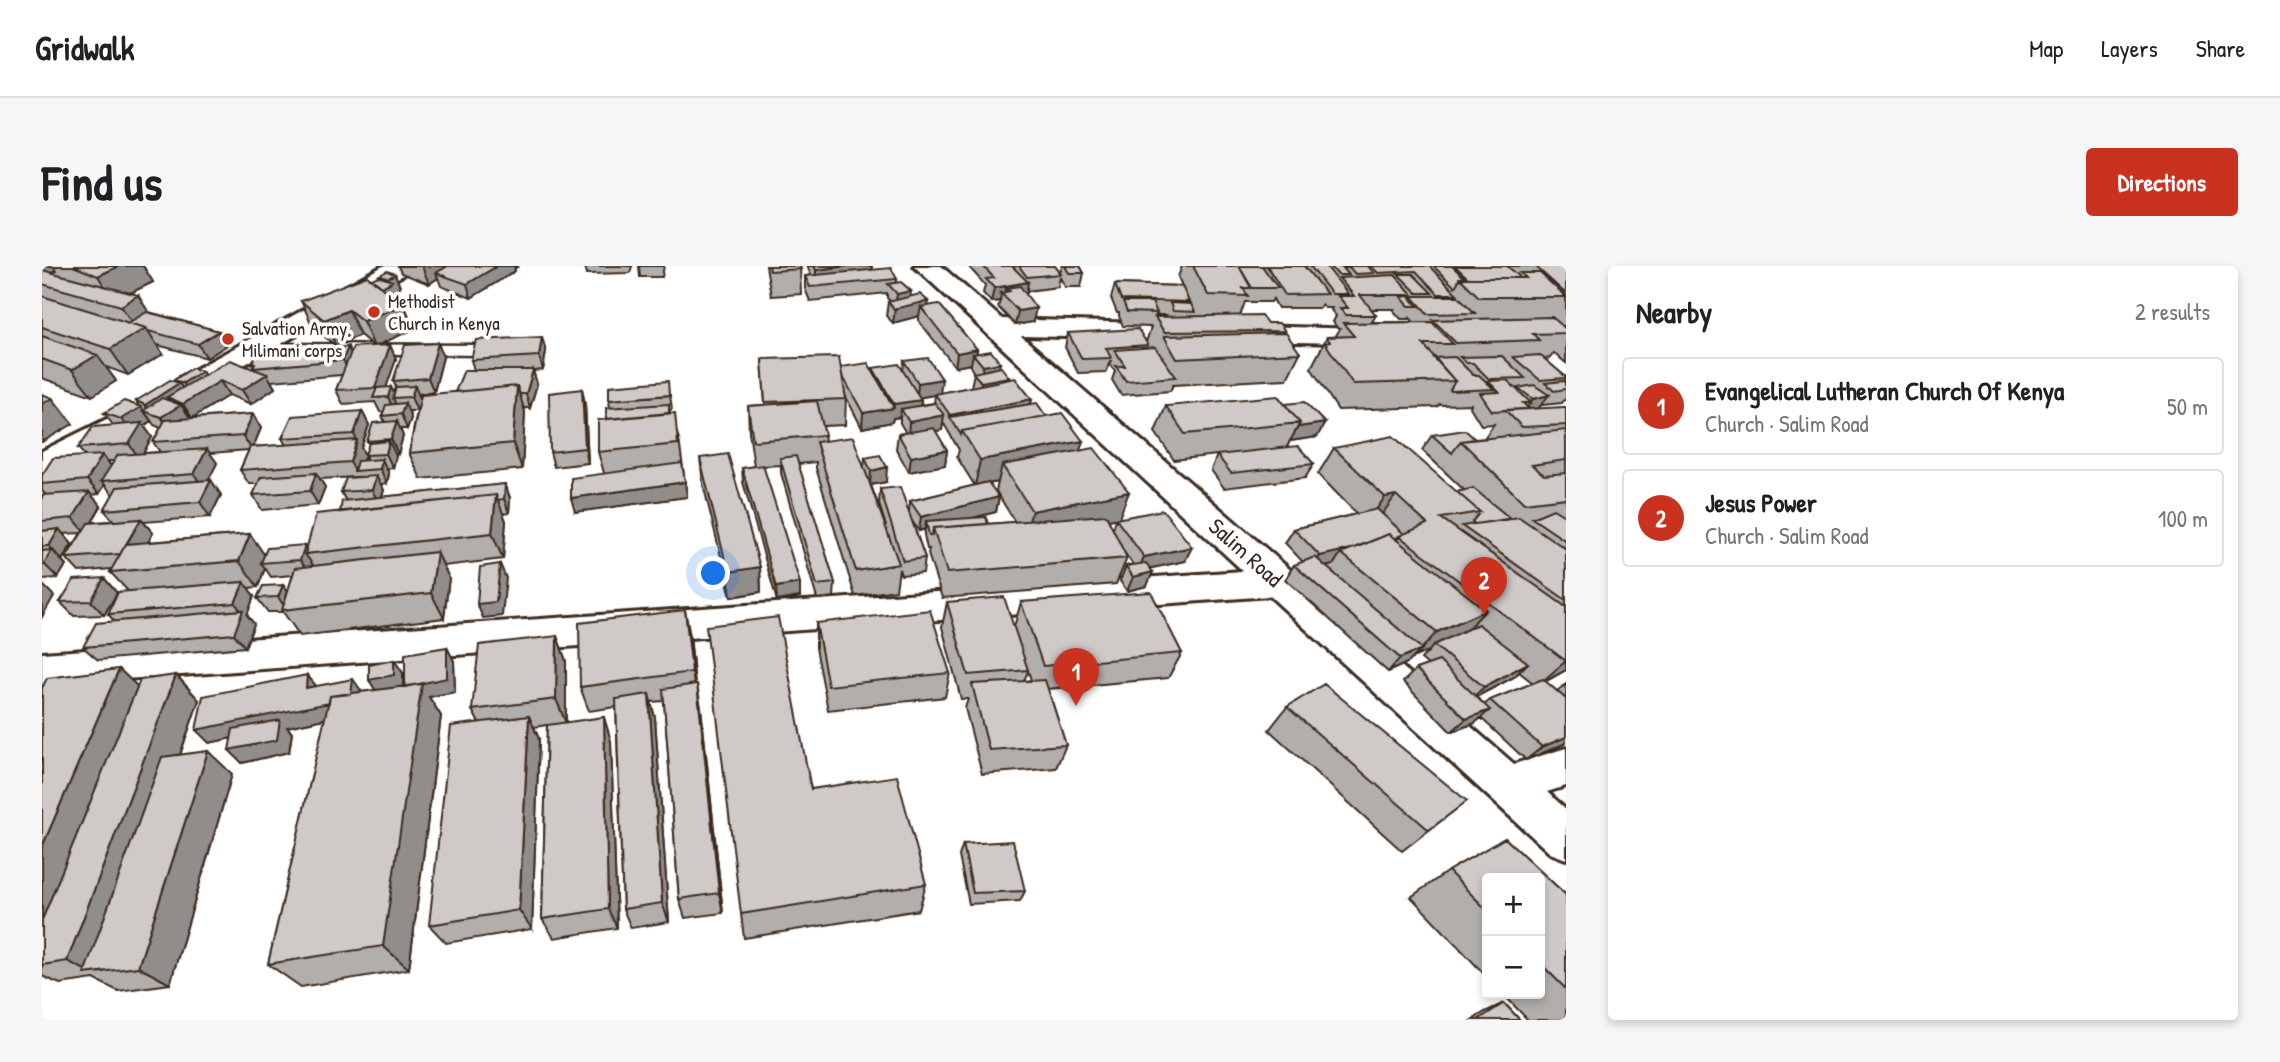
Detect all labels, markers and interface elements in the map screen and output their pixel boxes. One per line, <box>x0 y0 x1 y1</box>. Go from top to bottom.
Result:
text: Gridwalk <box>35 26 135 70</box>
text: Map <box>2029 32 2063 64</box>
text: Layers <box>2101 32 2158 64</box>
text: Share <box>2196 32 2245 64</box>
button: Directions <box>2086 148 2238 216</box>
text: Find us <box>42 149 162 215</box>
place label: Methodist Church in Kenya <box>388 288 500 336</box>
text: Nearby <box>1636 292 1712 332</box>
text: 2 results <box>2135 296 2210 327</box>
marker: Methodist Church in Kenya <box>366 304 382 320</box>
place label: Salvation Army, Milimani corps <box>242 315 351 363</box>
marker: Salvation Army, Milimani corps <box>220 331 236 347</box>
text: Evangelical Lutheran Church Of Kenya <box>1705 373 2064 408</box>
text: 1 <box>1657 391 1665 422</box>
text: 50 m <box>2167 391 2208 422</box>
text: Church · Salim Road <box>1705 408 1869 439</box>
text: Jesus Power <box>1705 485 1817 520</box>
text: 2 <box>1656 503 1666 534</box>
text: 100 m <box>2158 503 2208 534</box>
street label: Salim Road <box>1202 511 1290 593</box>
text: Church · Salim Road <box>1705 520 1869 551</box>
your location <box>696 556 730 590</box>
pin: 2 <box>1461 557 1507 615</box>
pin: 1 <box>1053 648 1099 706</box>
map controls <box>1482 873 1545 999</box>
button: + <box>1482 873 1545 936</box>
button: − <box>1482 936 1545 999</box>

